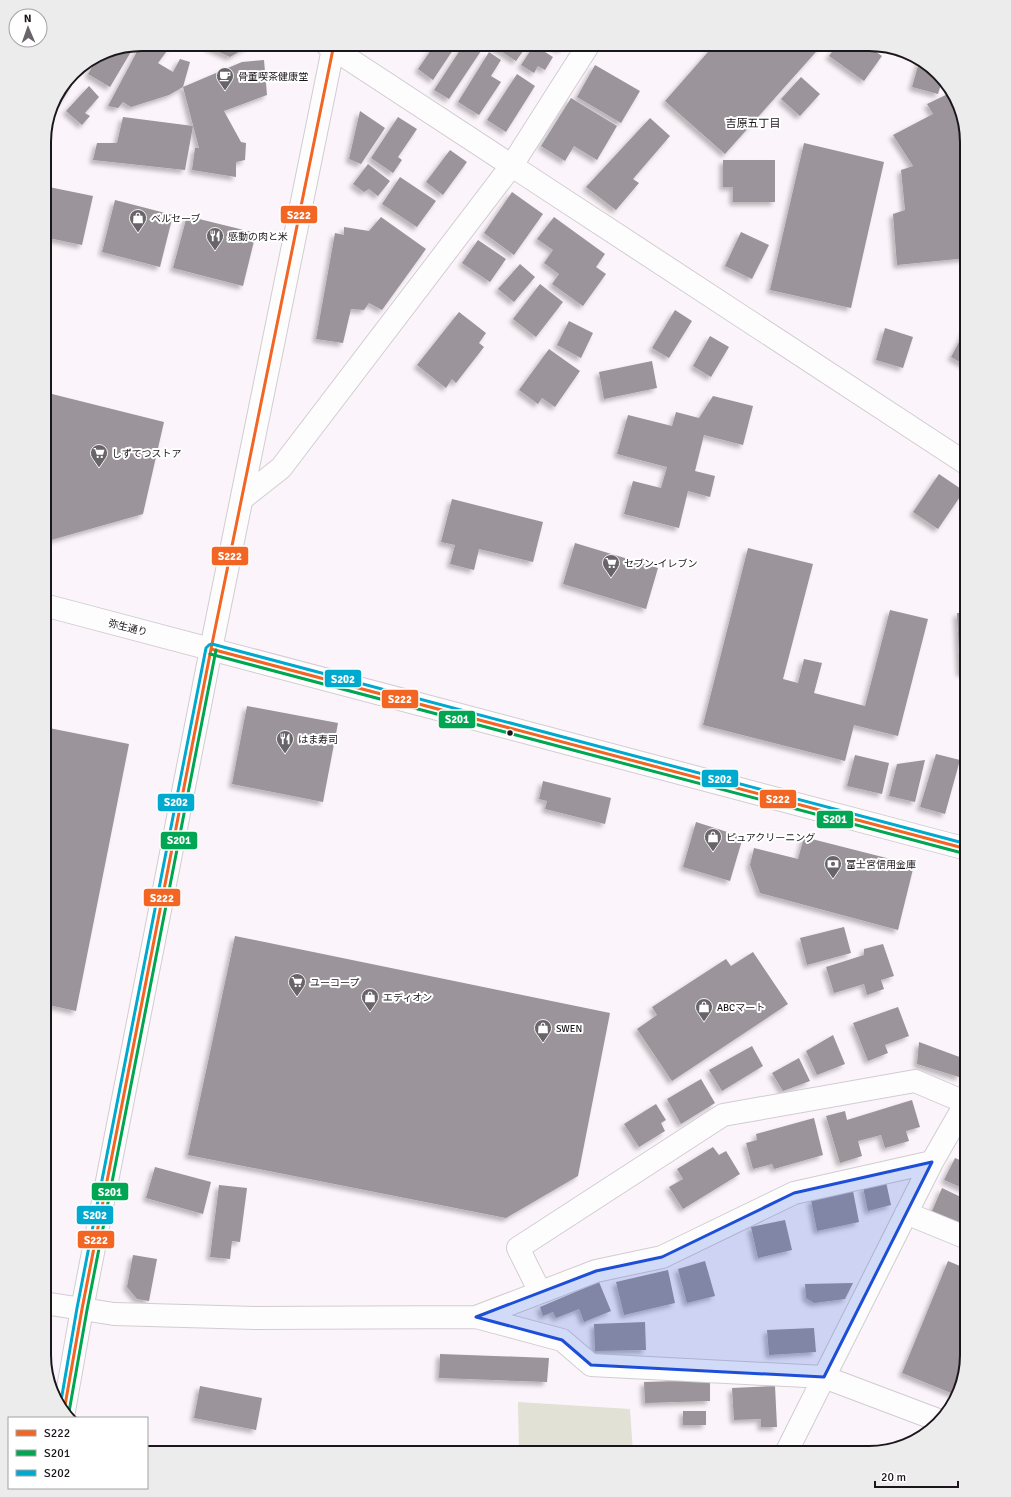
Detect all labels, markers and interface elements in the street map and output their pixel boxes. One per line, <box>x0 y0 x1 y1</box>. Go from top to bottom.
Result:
north arrow <box>8 8 48 48</box>
text: N <box>24 12 32 25</box>
cafe icon: 骨董喫茶健康堂 <box>215 66 235 91</box>
place label: 骨董喫茶健康堂 <box>238 71 308 83</box>
district label: 吉原五丁目 <box>726 117 781 130</box>
line badge: S222 <box>280 205 318 224</box>
shop icon: ベルセーブ <box>128 208 148 233</box>
text: S222 <box>287 209 311 222</box>
place label: ベルセーブ <box>151 213 200 225</box>
restaurant icon: 感動の肉と米 <box>205 226 225 251</box>
place label: 感動の肉と米 <box>228 231 288 243</box>
supermarket icon: しずてつストア <box>89 443 109 468</box>
place label: しずてつストア <box>112 448 182 460</box>
line badge: S222 <box>211 546 249 566</box>
text: S222 <box>218 550 242 563</box>
supermarket icon: セブン-イレブン <box>601 553 621 578</box>
place label: セブン-イレブン <box>624 558 698 570</box>
street label: 弥生通り <box>107 617 149 639</box>
line badge: S202 <box>324 669 362 688</box>
text: S202 <box>331 673 355 686</box>
line badge: S222 <box>381 689 419 709</box>
text: S222 <box>388 693 412 706</box>
line badge: S201 <box>438 710 476 729</box>
text: S201 <box>445 713 469 726</box>
unlabelled marker <box>505 728 515 738</box>
restaurant icon: はま寿司 <box>275 729 295 754</box>
place label: はま寿司 <box>298 734 338 746</box>
line badge: S202 <box>701 769 739 788</box>
text: S202 <box>708 773 732 786</box>
line badge: S222 <box>759 789 797 809</box>
line badge: S202 <box>157 793 195 812</box>
text: S222 <box>766 793 790 806</box>
text: S202 <box>164 796 188 809</box>
line badge: S201 <box>816 810 854 829</box>
text: S201 <box>823 813 847 826</box>
shop icon: ピュアクリーニング <box>703 827 723 852</box>
line badge: S201 <box>160 831 198 850</box>
place label: ピュアクリーニング <box>726 832 815 844</box>
text: S201 <box>167 834 191 847</box>
bank icon: 富士宮信用金庫 <box>823 854 843 879</box>
place label: 富士宮信用金庫 <box>846 859 916 871</box>
line badge: S222 <box>143 888 181 907</box>
text: S222 <box>150 892 174 905</box>
supermarket icon: ユーコープ <box>287 972 307 997</box>
place label: ユーコープ <box>310 977 359 989</box>
shop icon: エディオン <box>360 987 380 1012</box>
place label: エディオン <box>383 992 432 1004</box>
shop icon: ABCマート <box>694 997 714 1022</box>
place label: ABCマート <box>717 1002 765 1014</box>
shop icon: SWEN <box>533 1018 553 1043</box>
place label: SWEN <box>556 1023 582 1035</box>
line badge: S201 <box>91 1182 129 1201</box>
text: S201 <box>98 1186 122 1199</box>
line badge: S202 <box>76 1205 114 1225</box>
text: S202 <box>83 1209 107 1222</box>
line badge: S222 <box>77 1230 115 1249</box>
text: S222 <box>84 1234 108 1247</box>
legend <box>8 1417 148 1489</box>
text: S222 <box>44 1426 70 1441</box>
text: S201 <box>44 1446 70 1461</box>
scale bar <box>875 1463 958 1489</box>
text: S202 <box>44 1466 70 1481</box>
text: 20 m <box>881 1470 906 1485</box>

